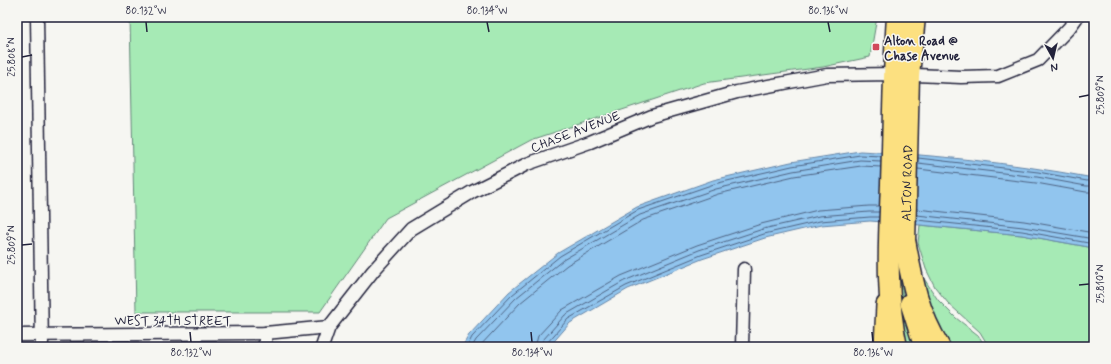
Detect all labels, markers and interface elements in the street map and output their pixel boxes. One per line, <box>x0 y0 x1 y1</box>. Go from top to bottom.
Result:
text: 80.132°W <box>126 4 166 18</box>
text: 80.134°W <box>467 4 507 18</box>
text: 80.136°W <box>808 4 848 18</box>
place label: Alton Road @ Chase Avenue <box>884 33 960 65</box>
text: 25.808°N <box>5 37 19 77</box>
north arrow <box>1033 38 1073 78</box>
marker: Alton Road @ Chase Avenue <box>871 42 881 52</box>
text: N <box>1050 59 1059 74</box>
text: 25.809°N <box>1094 75 1108 115</box>
street label: CHASE AVENUE <box>529 107 623 157</box>
street label: ALTON ROAD <box>899 144 917 222</box>
text: 25.809°N <box>5 225 19 265</box>
text: 25.810°N <box>1094 264 1108 303</box>
street label: WEST 34TH STREET <box>114 313 232 330</box>
text: 80.132°W <box>171 346 211 360</box>
text: 80.134°W <box>512 346 552 360</box>
text: 80.136°W <box>853 346 893 360</box>

